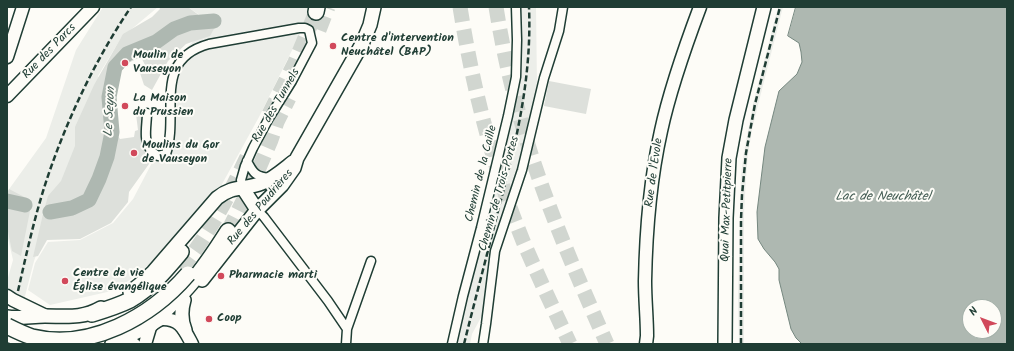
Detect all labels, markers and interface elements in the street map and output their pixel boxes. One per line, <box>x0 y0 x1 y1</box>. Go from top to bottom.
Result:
street label: Rue des Parcs <box>20 22 80 82</box>
place label: Centre d'intervention Neuchâtel (BAP) <box>341 32 454 60</box>
marker: Centre d'intervention Neuchâtel (BAP) <box>328 41 338 51</box>
place label: Moulin de Vauseyon <box>133 49 183 77</box>
marker: Moulin de Vauseyon <box>120 58 130 68</box>
street label: Rue des Tunnels <box>250 67 304 145</box>
water label: Le Seyon <box>102 87 120 137</box>
place label: La Maison du Prussien <box>133 92 194 120</box>
marker: La Maison du Prussien <box>120 101 130 111</box>
street label: Chemin de la Caille <box>463 124 501 224</box>
street label: Chemin de Trois-Portes <box>477 135 523 253</box>
street label: Rue de l'Evole <box>643 137 667 209</box>
place label: Moulins du Gor de Vauseyon <box>142 139 219 167</box>
marker: Moulins du Gor de Vauseyon <box>129 148 139 158</box>
street label: Quai Max-Petitpierre <box>719 158 737 262</box>
street label: Rue des Poudrières <box>225 167 297 249</box>
water label: Lac de Neuchâtel <box>835 190 931 206</box>
place label: Centre de vie Église évangélique <box>73 267 167 295</box>
place label: Pharmacie marti <box>229 269 317 283</box>
marker: Pharmacie marti <box>216 271 226 281</box>
marker: Centre de vie Église évangélique <box>60 276 70 286</box>
north arrow <box>962 299 1002 339</box>
text: N <box>965 303 983 320</box>
place label: Coop <box>217 312 242 326</box>
marker: Coop <box>204 314 214 324</box>

